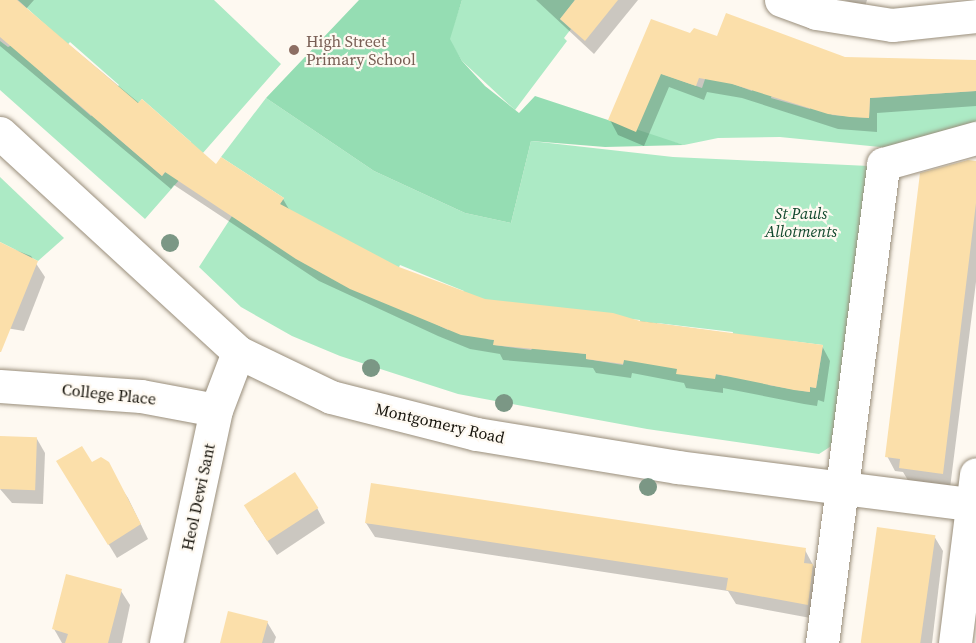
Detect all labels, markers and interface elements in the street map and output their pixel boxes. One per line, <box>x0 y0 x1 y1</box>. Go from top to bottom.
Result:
place label: High Street Primary School <box>306 31 416 69</box>
marker: High Street Primary School <box>287 43 301 57</box>
park label: St Pauls Allotments <box>765 203 837 241</box>
street label: College Place <box>61 380 157 408</box>
street label: Montgomery Road <box>373 399 507 447</box>
street label: Heol Dewi Sant <box>177 442 219 552</box>

